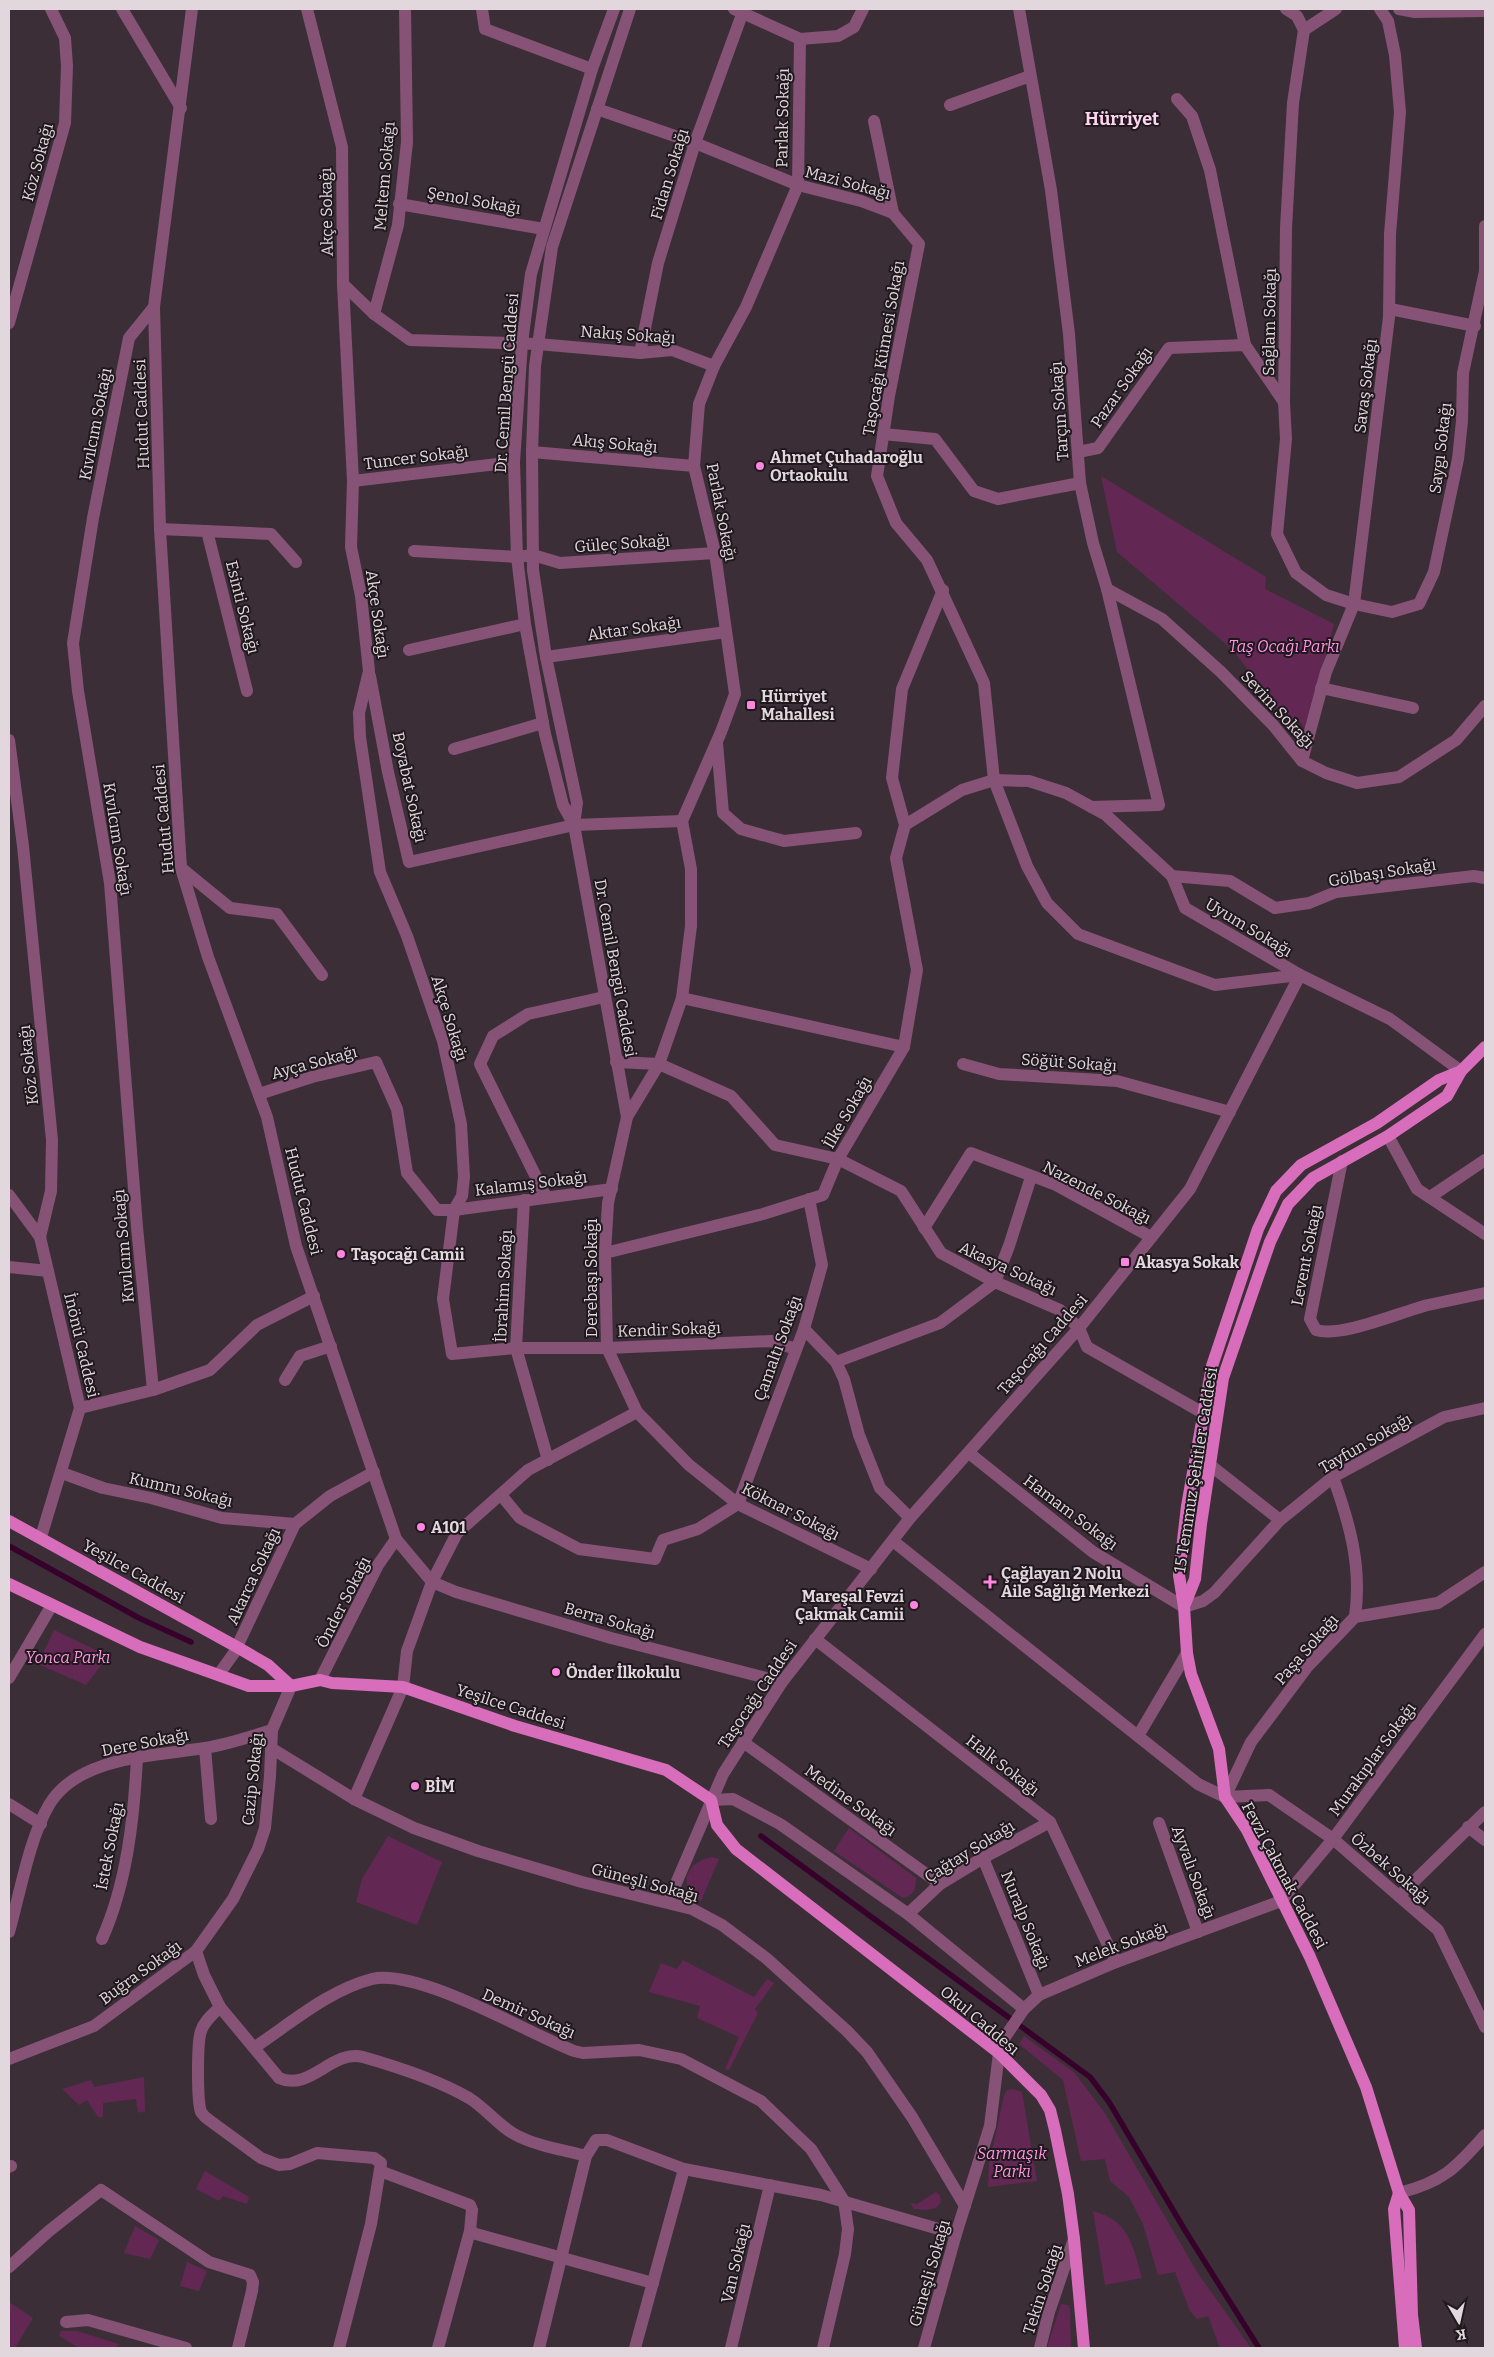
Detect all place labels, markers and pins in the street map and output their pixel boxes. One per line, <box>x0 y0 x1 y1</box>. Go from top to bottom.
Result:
place label: Ahmet Çuhadaroğlu Ortaokulu <box>770 448 923 485</box>
marker: Ahmet Çuhadaroğlu Ortaokulu <box>754 460 766 472</box>
place label: Hürriyet Mahallesi <box>761 687 835 724</box>
marker: Hürriyet Mahallesi <box>745 699 757 711</box>
place label: Taşocağı Camii <box>351 1245 465 1264</box>
marker: Taşocağı Camii <box>335 1248 347 1260</box>
place label: Akasya Sokak <box>1135 1253 1239 1272</box>
marker: Akasya Sokak <box>1119 1256 1131 1268</box>
place label: A101 <box>431 1518 466 1537</box>
marker: A101 <box>415 1521 427 1533</box>
place label: Çağlayan 2 Nolu Aile Sağlığı Merkezi <box>1001 1564 1149 1601</box>
marker: Çağlayan 2 Nolu Aile Sağlığı Merkezi <box>983 1575 997 1589</box>
place label: Mareşal Fevzi Çakmak Camii <box>795 1587 904 1624</box>
marker: Mareşal Fevzi Çakmak Camii <box>908 1599 920 1611</box>
place label: Önder İlkokulu <box>566 1663 680 1682</box>
marker: Önder İlkokulu <box>550 1666 562 1678</box>
place label: BİM <box>425 1777 455 1796</box>
marker: BİM <box>409 1780 421 1792</box>

